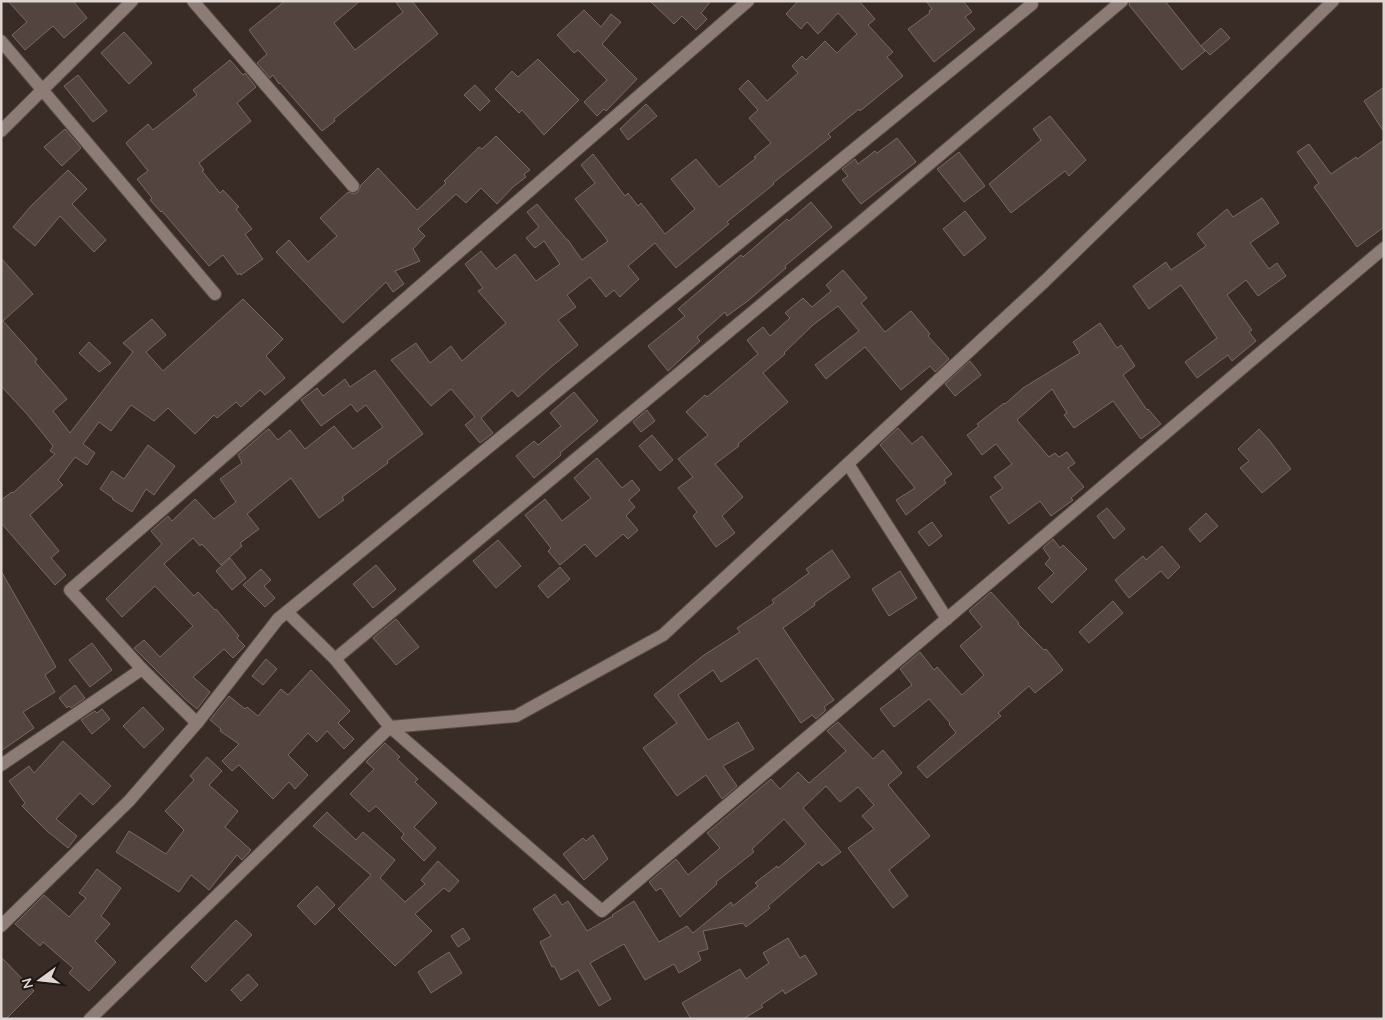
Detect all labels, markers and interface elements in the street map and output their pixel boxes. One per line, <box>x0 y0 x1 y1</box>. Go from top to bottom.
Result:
north arrow <box>15 955 65 1005</box>
text: N <box>17 976 37 991</box>

